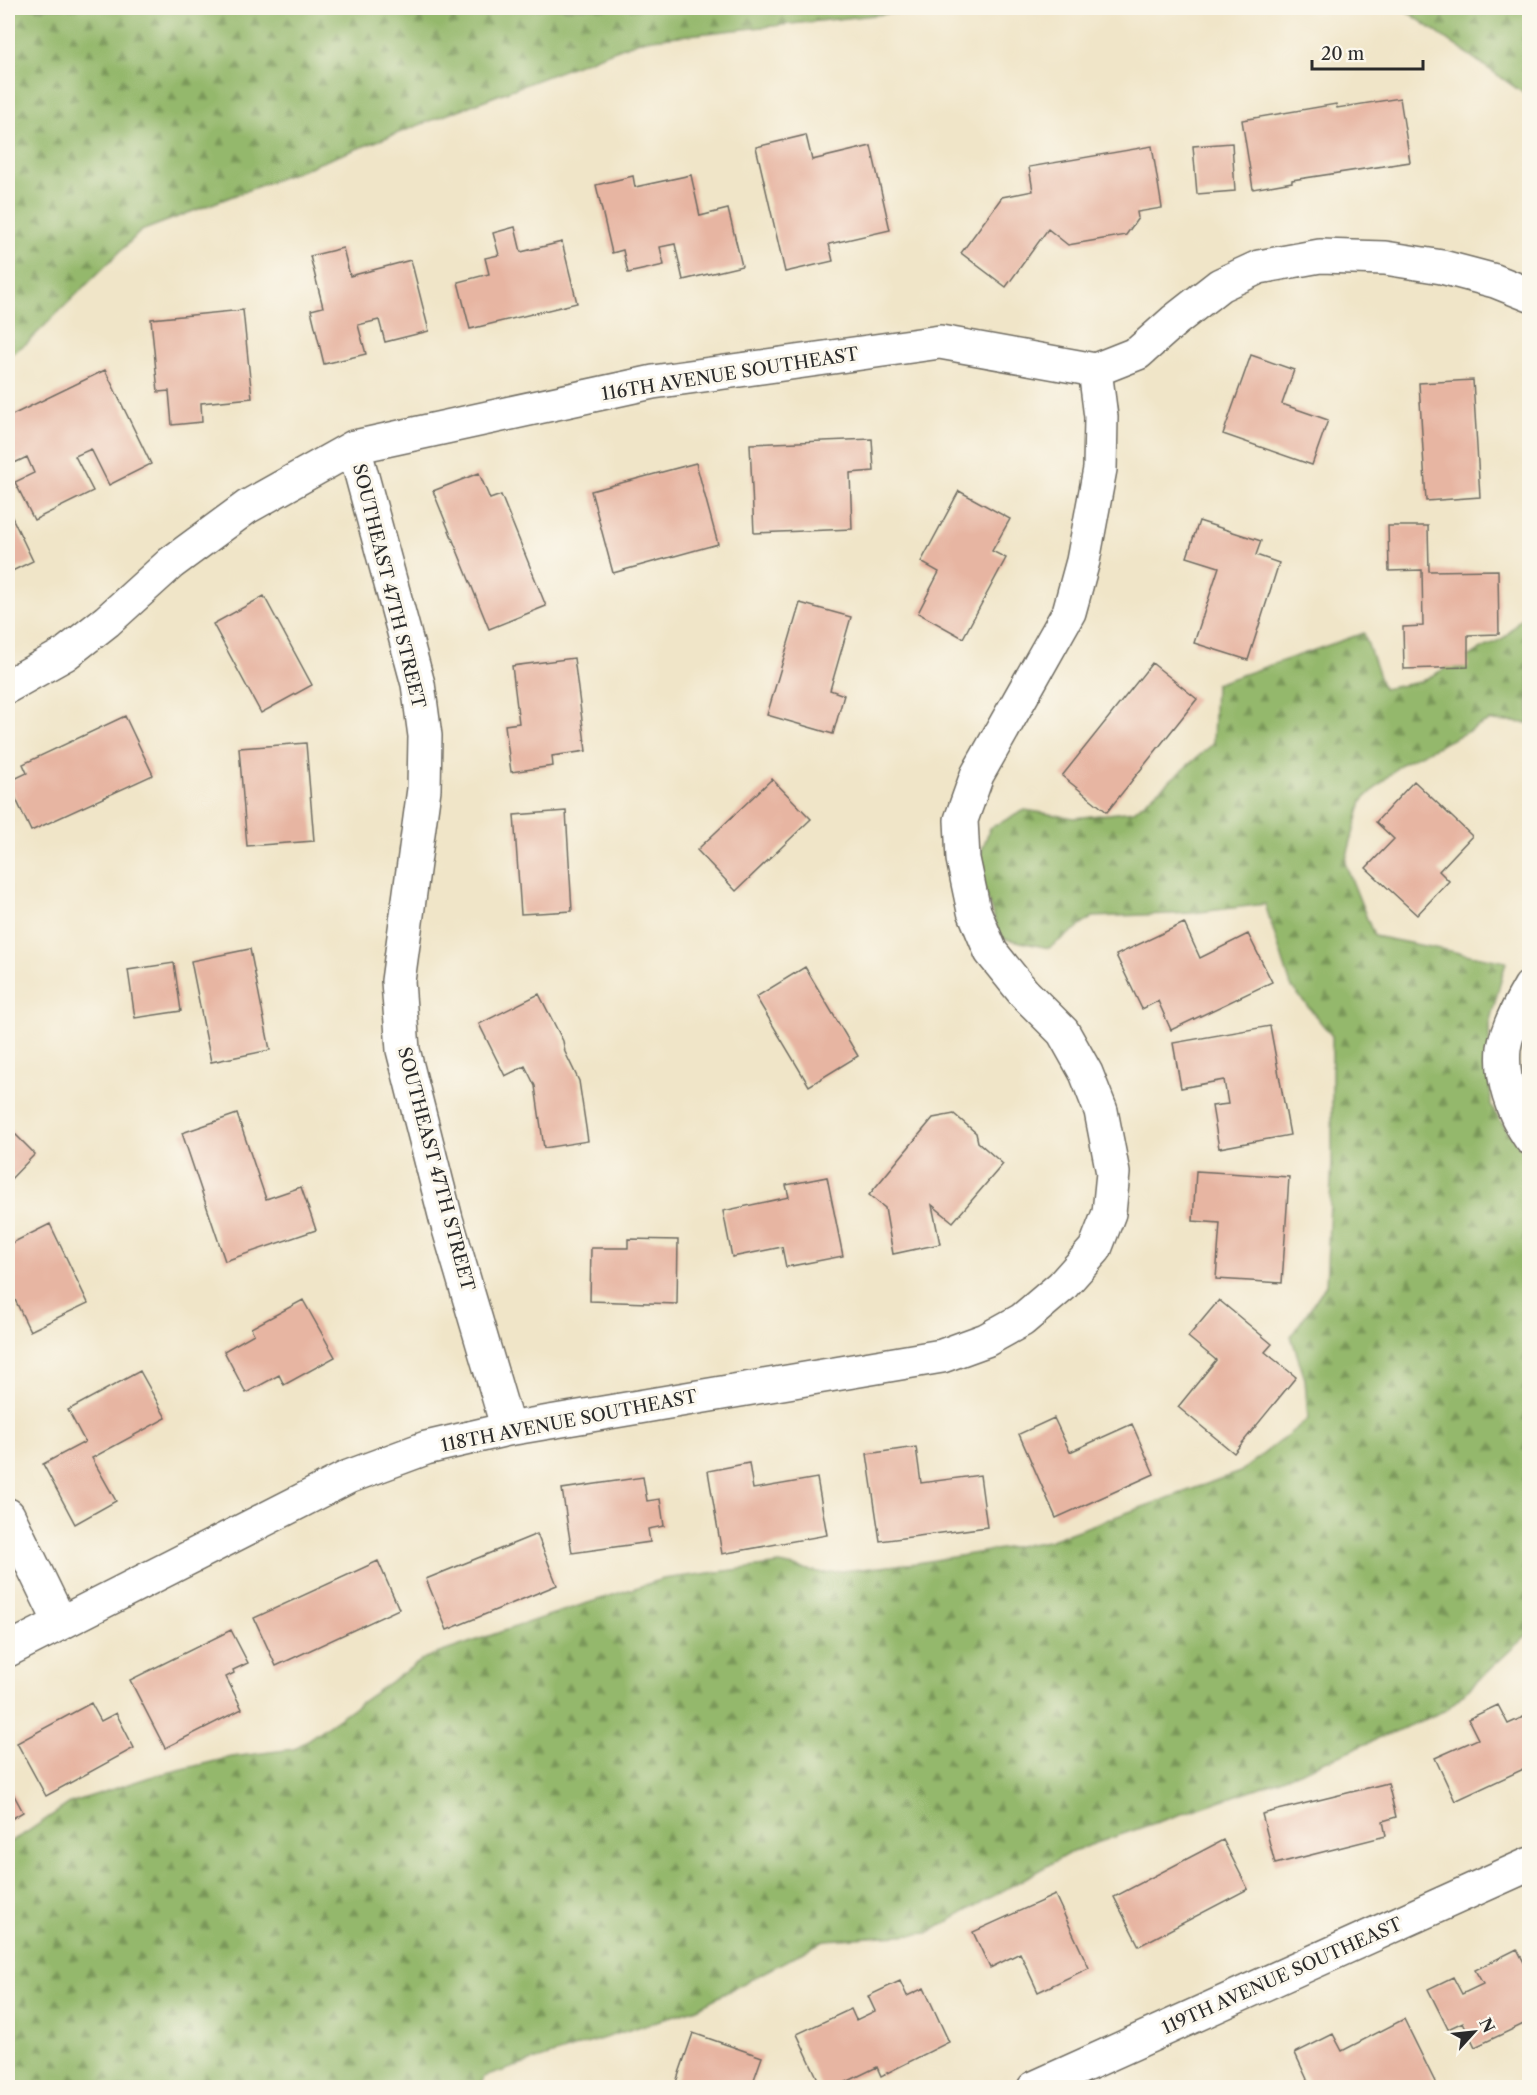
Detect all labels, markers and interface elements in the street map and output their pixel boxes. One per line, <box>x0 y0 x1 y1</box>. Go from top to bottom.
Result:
scale bar <box>1312 33 1423 71</box>
text: 20 m <box>1321 43 1365 65</box>
street label: 116TH AVENUE SOUTHEAST <box>600 343 861 405</box>
street label: SOUTHEAST 47TH STREET <box>348 461 430 711</box>
street label: SOUTHEAST 47TH STREET <box>393 1045 479 1294</box>
street label: 118TH AVENUE SOUTHEAST <box>439 1385 699 1457</box>
street label: 119TH AVENUE SOUTHEAST <box>1159 1913 1406 2039</box>
north arrow <box>1444 2002 1504 2062</box>
text: N <box>1475 2014 1499 2036</box>

